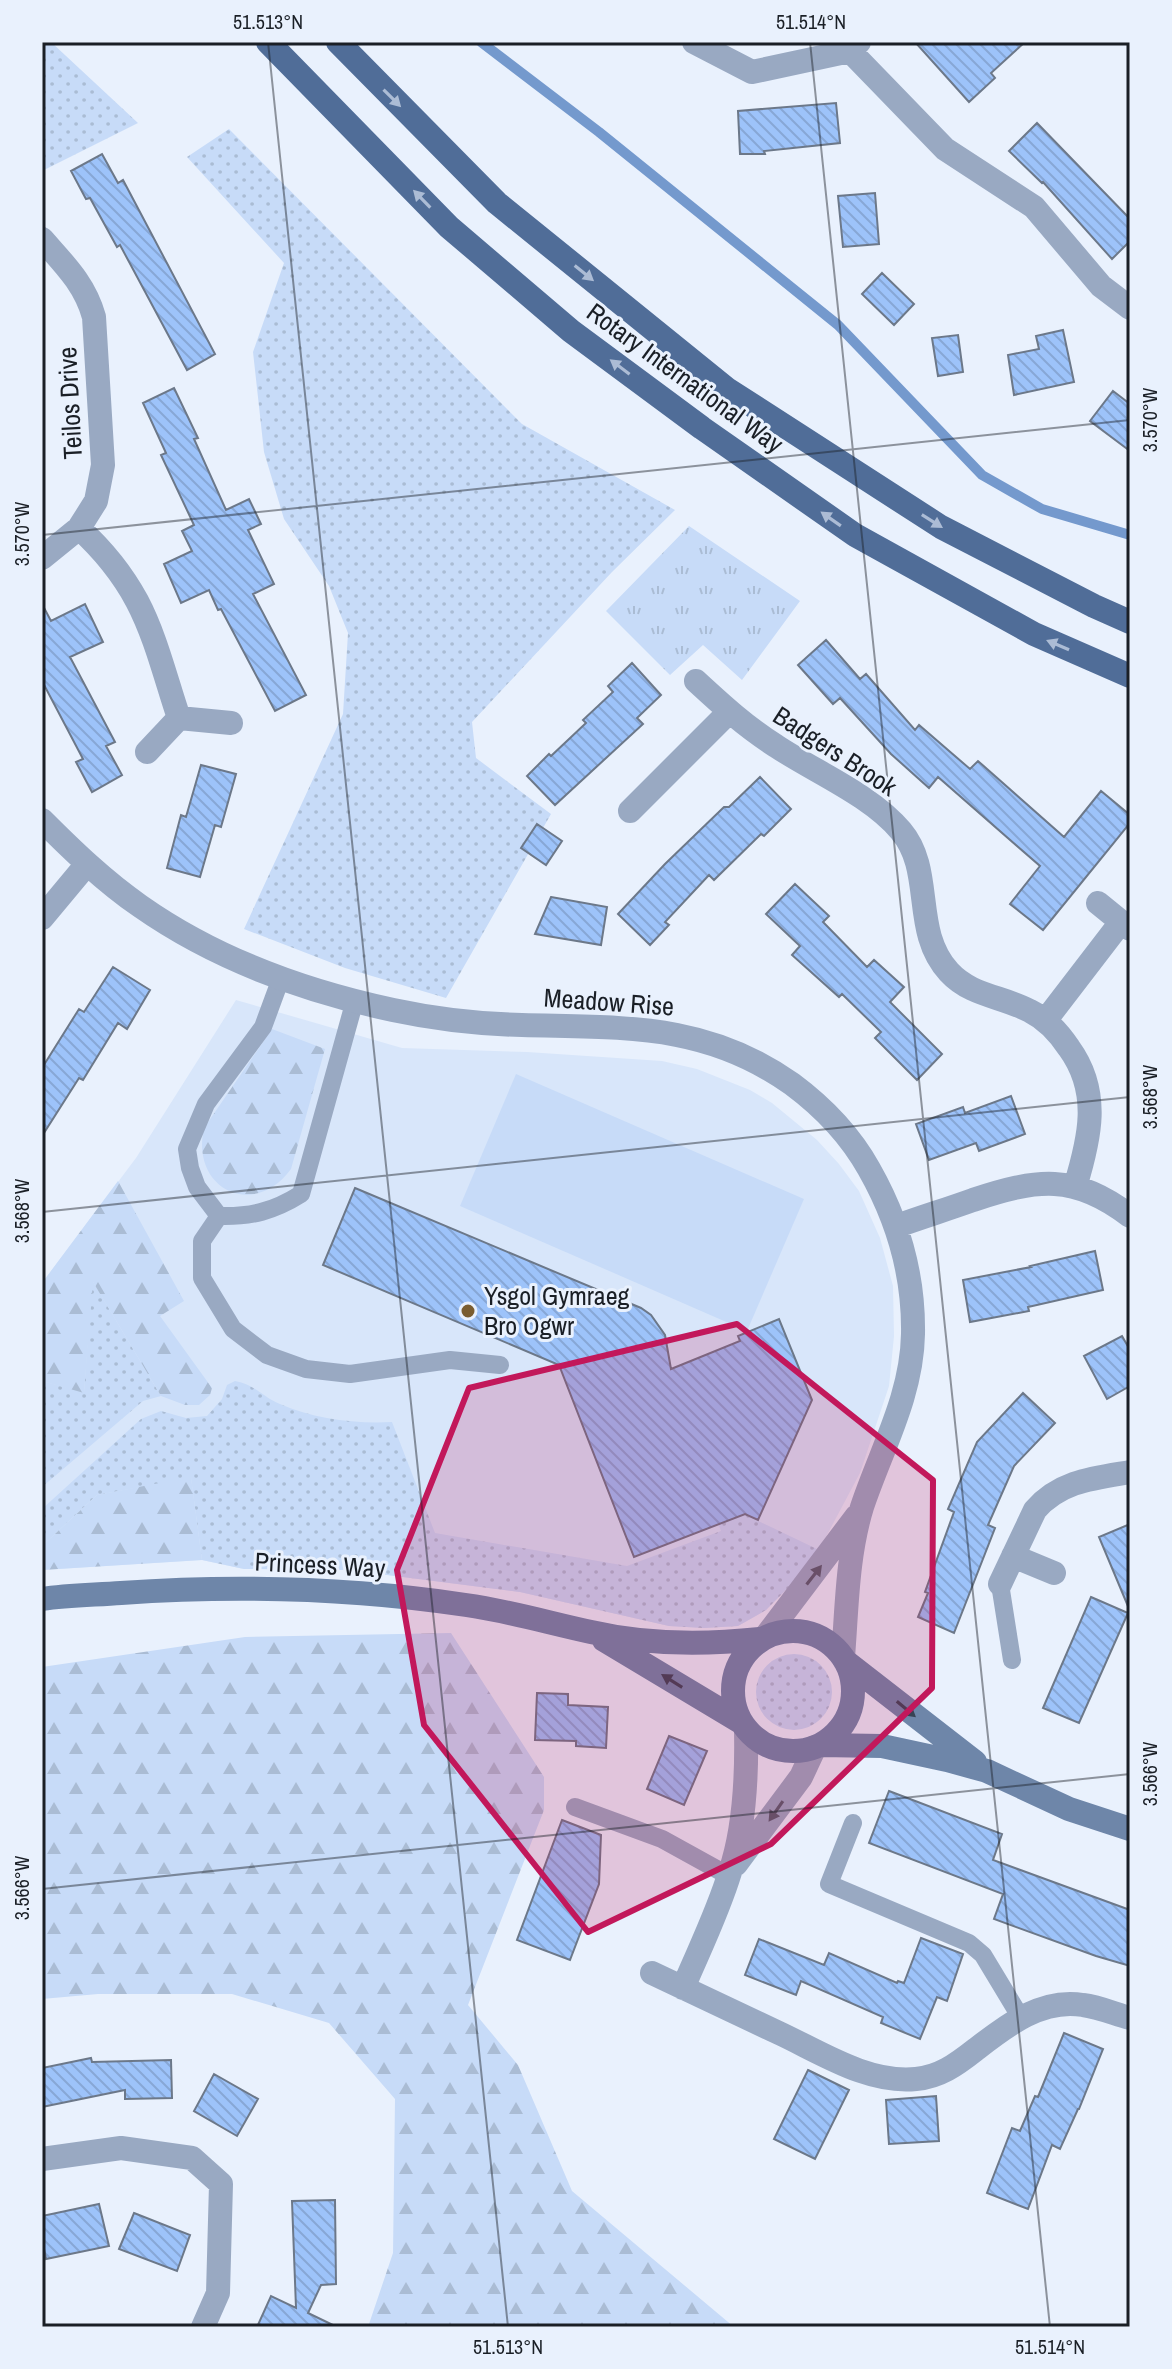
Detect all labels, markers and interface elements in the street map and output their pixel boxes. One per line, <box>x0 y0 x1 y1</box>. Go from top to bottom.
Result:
text: 51.513°N <box>233 8 303 35</box>
text: 51.514°N <box>776 8 846 35</box>
one-way arrow <box>383 88 402 107</box>
one-way arrow <box>413 190 432 209</box>
one-way arrow <box>574 264 594 281</box>
street label: Rotary International Way <box>580 294 791 461</box>
street label: Teilos Drive <box>49 346 90 460</box>
one-way arrow <box>609 359 631 375</box>
text: 3.570°W <box>1136 387 1163 452</box>
text: 3.570°W <box>8 501 35 566</box>
one-way arrow <box>821 512 842 527</box>
one-way arrow <box>921 514 943 528</box>
one-way arrow <box>1046 638 1070 652</box>
street label: Badgers Brook <box>767 697 904 804</box>
street label: Meadow Rise <box>543 979 675 1024</box>
text: 3.568°W <box>1136 1064 1163 1129</box>
text: 3.568°W <box>8 1178 35 1243</box>
place label: Ysgol Gymraeg Bro Ogwr <box>484 1278 630 1343</box>
marker: Ysgol Gymraeg Bro Ogwr <box>459 1302 477 1320</box>
street label: Princess Way <box>254 1544 387 1585</box>
one-way arrow <box>805 1565 821 1585</box>
one-way arrow <box>661 1675 683 1689</box>
one-way arrow <box>896 1700 916 1717</box>
text: 3.566°W <box>1136 1741 1163 1806</box>
one-way arrow <box>769 1800 784 1821</box>
text: 3.566°W <box>8 1855 35 1920</box>
text: 51.513°N <box>473 2333 543 2360</box>
text: 51.514°N <box>1015 2333 1085 2360</box>

